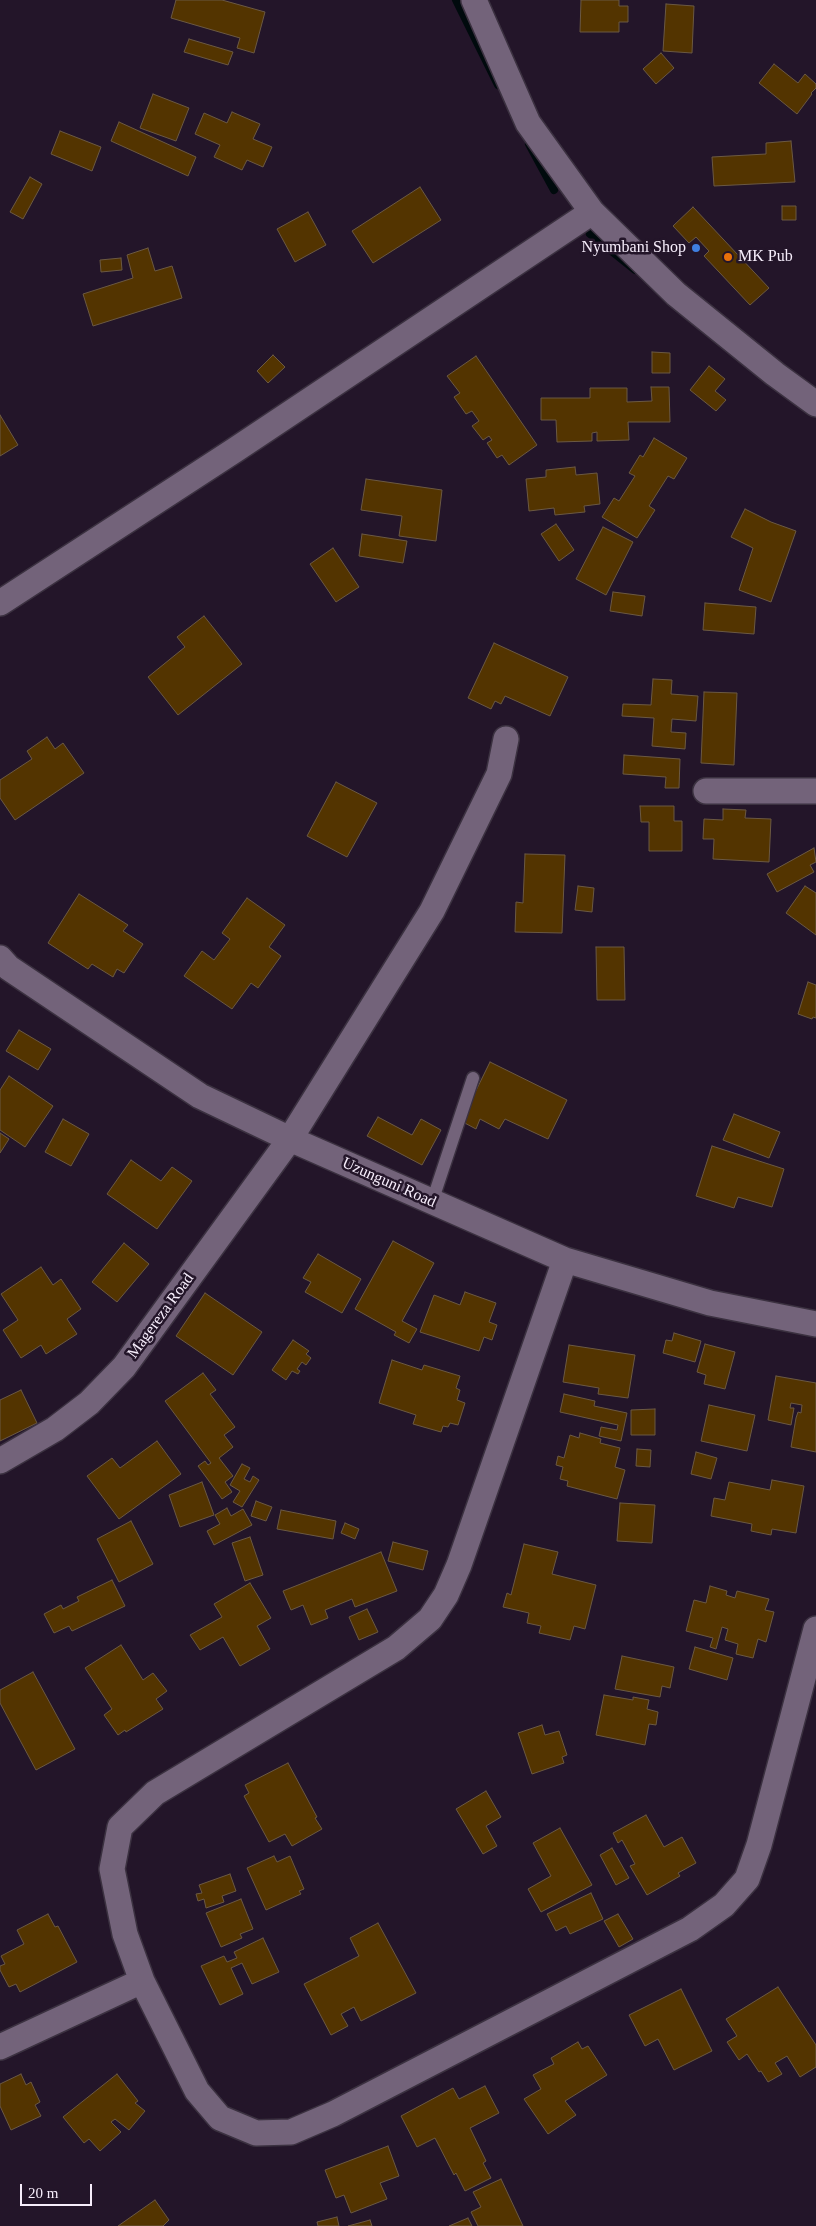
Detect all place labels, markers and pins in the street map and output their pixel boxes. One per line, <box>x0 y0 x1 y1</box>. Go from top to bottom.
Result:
place label: Nyumbani Shop <box>582 238 686 258</box>
marker: Nyumbani Shop <box>690 242 702 254</box>
place label: MK Pub <box>738 247 793 267</box>
marker: MK Pub <box>722 251 734 263</box>

